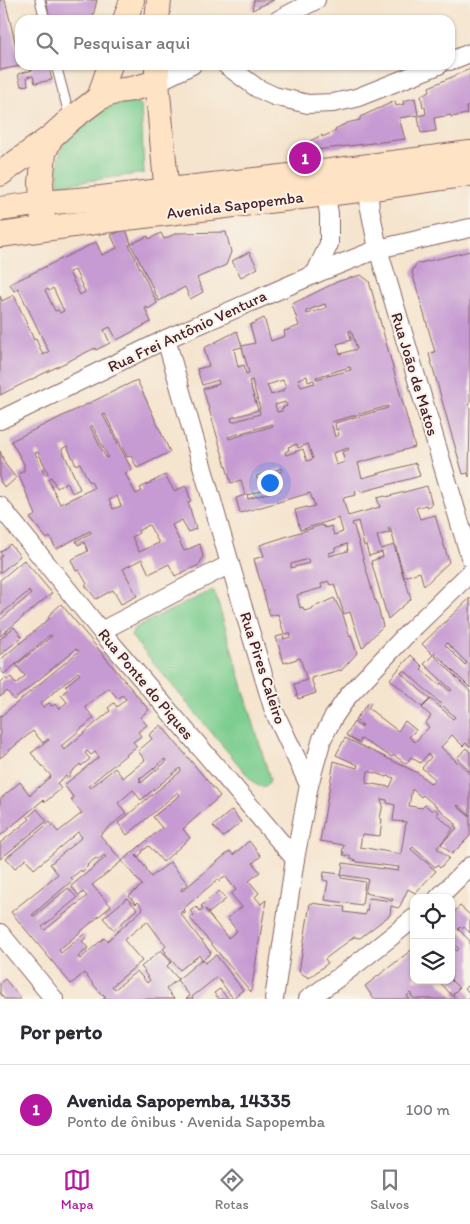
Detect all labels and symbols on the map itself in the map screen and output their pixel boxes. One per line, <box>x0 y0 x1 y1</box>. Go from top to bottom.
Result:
pin: 1 <box>289 139 321 177</box>
street label: Avenida Sapopemba <box>165 187 305 223</box>
street label: Rua Frei Antônio Ventura <box>105 286 269 376</box>
street label: Rua João de Matos <box>387 310 443 438</box>
your location <box>257 470 283 496</box>
street label: Rua Pires Caleiro <box>236 609 290 727</box>
street label: Rua Ponte do Piques <box>94 625 198 743</box>

